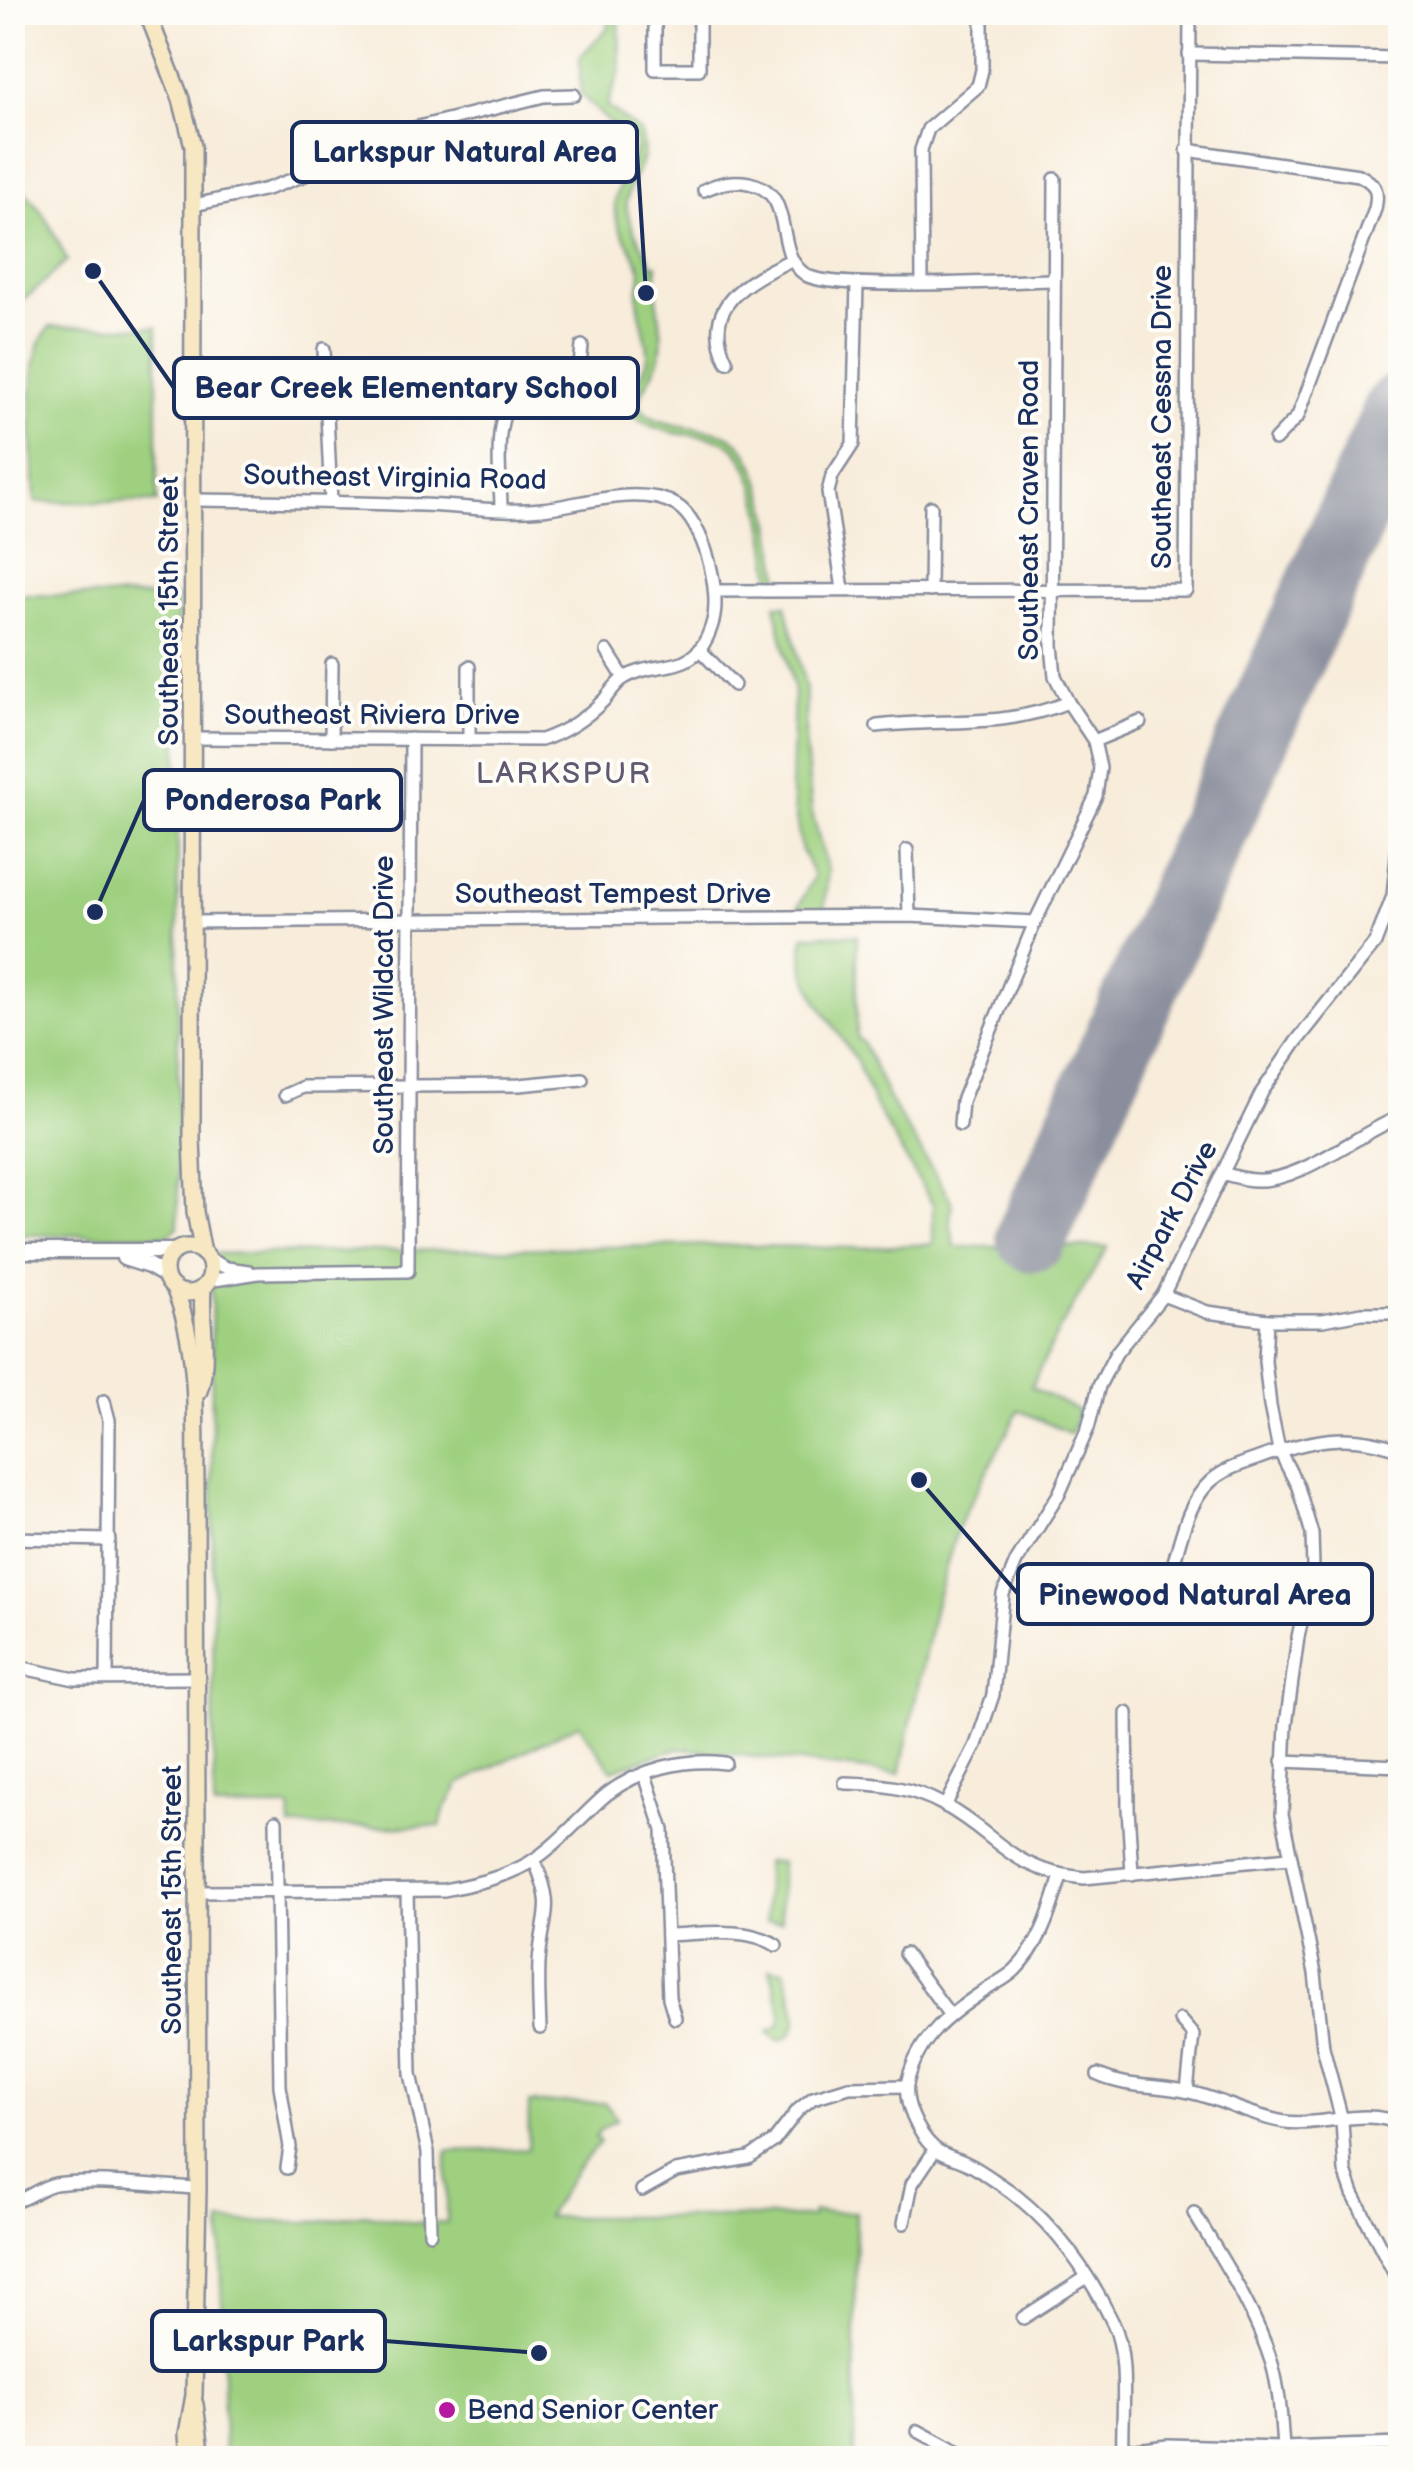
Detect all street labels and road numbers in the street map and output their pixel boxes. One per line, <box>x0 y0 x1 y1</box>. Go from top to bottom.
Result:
street label: Southeast Cessna Drive <box>1146 265 1179 569</box>
street label: Southeast Craven Road <box>1013 360 1046 660</box>
street label: Southeast Virginia Road <box>243 459 547 497</box>
street label: Southeast 15th Street <box>153 476 186 746</box>
street label: Southeast Riviera Drive <box>224 699 520 732</box>
street label: Southeast Wildcat Drive <box>368 855 401 1155</box>
street label: Southeast Tempest Drive <box>455 878 771 911</box>
street label: Airpark Drive <box>1119 1135 1225 1295</box>
street label: Southeast 15th Street <box>156 1765 189 2035</box>

